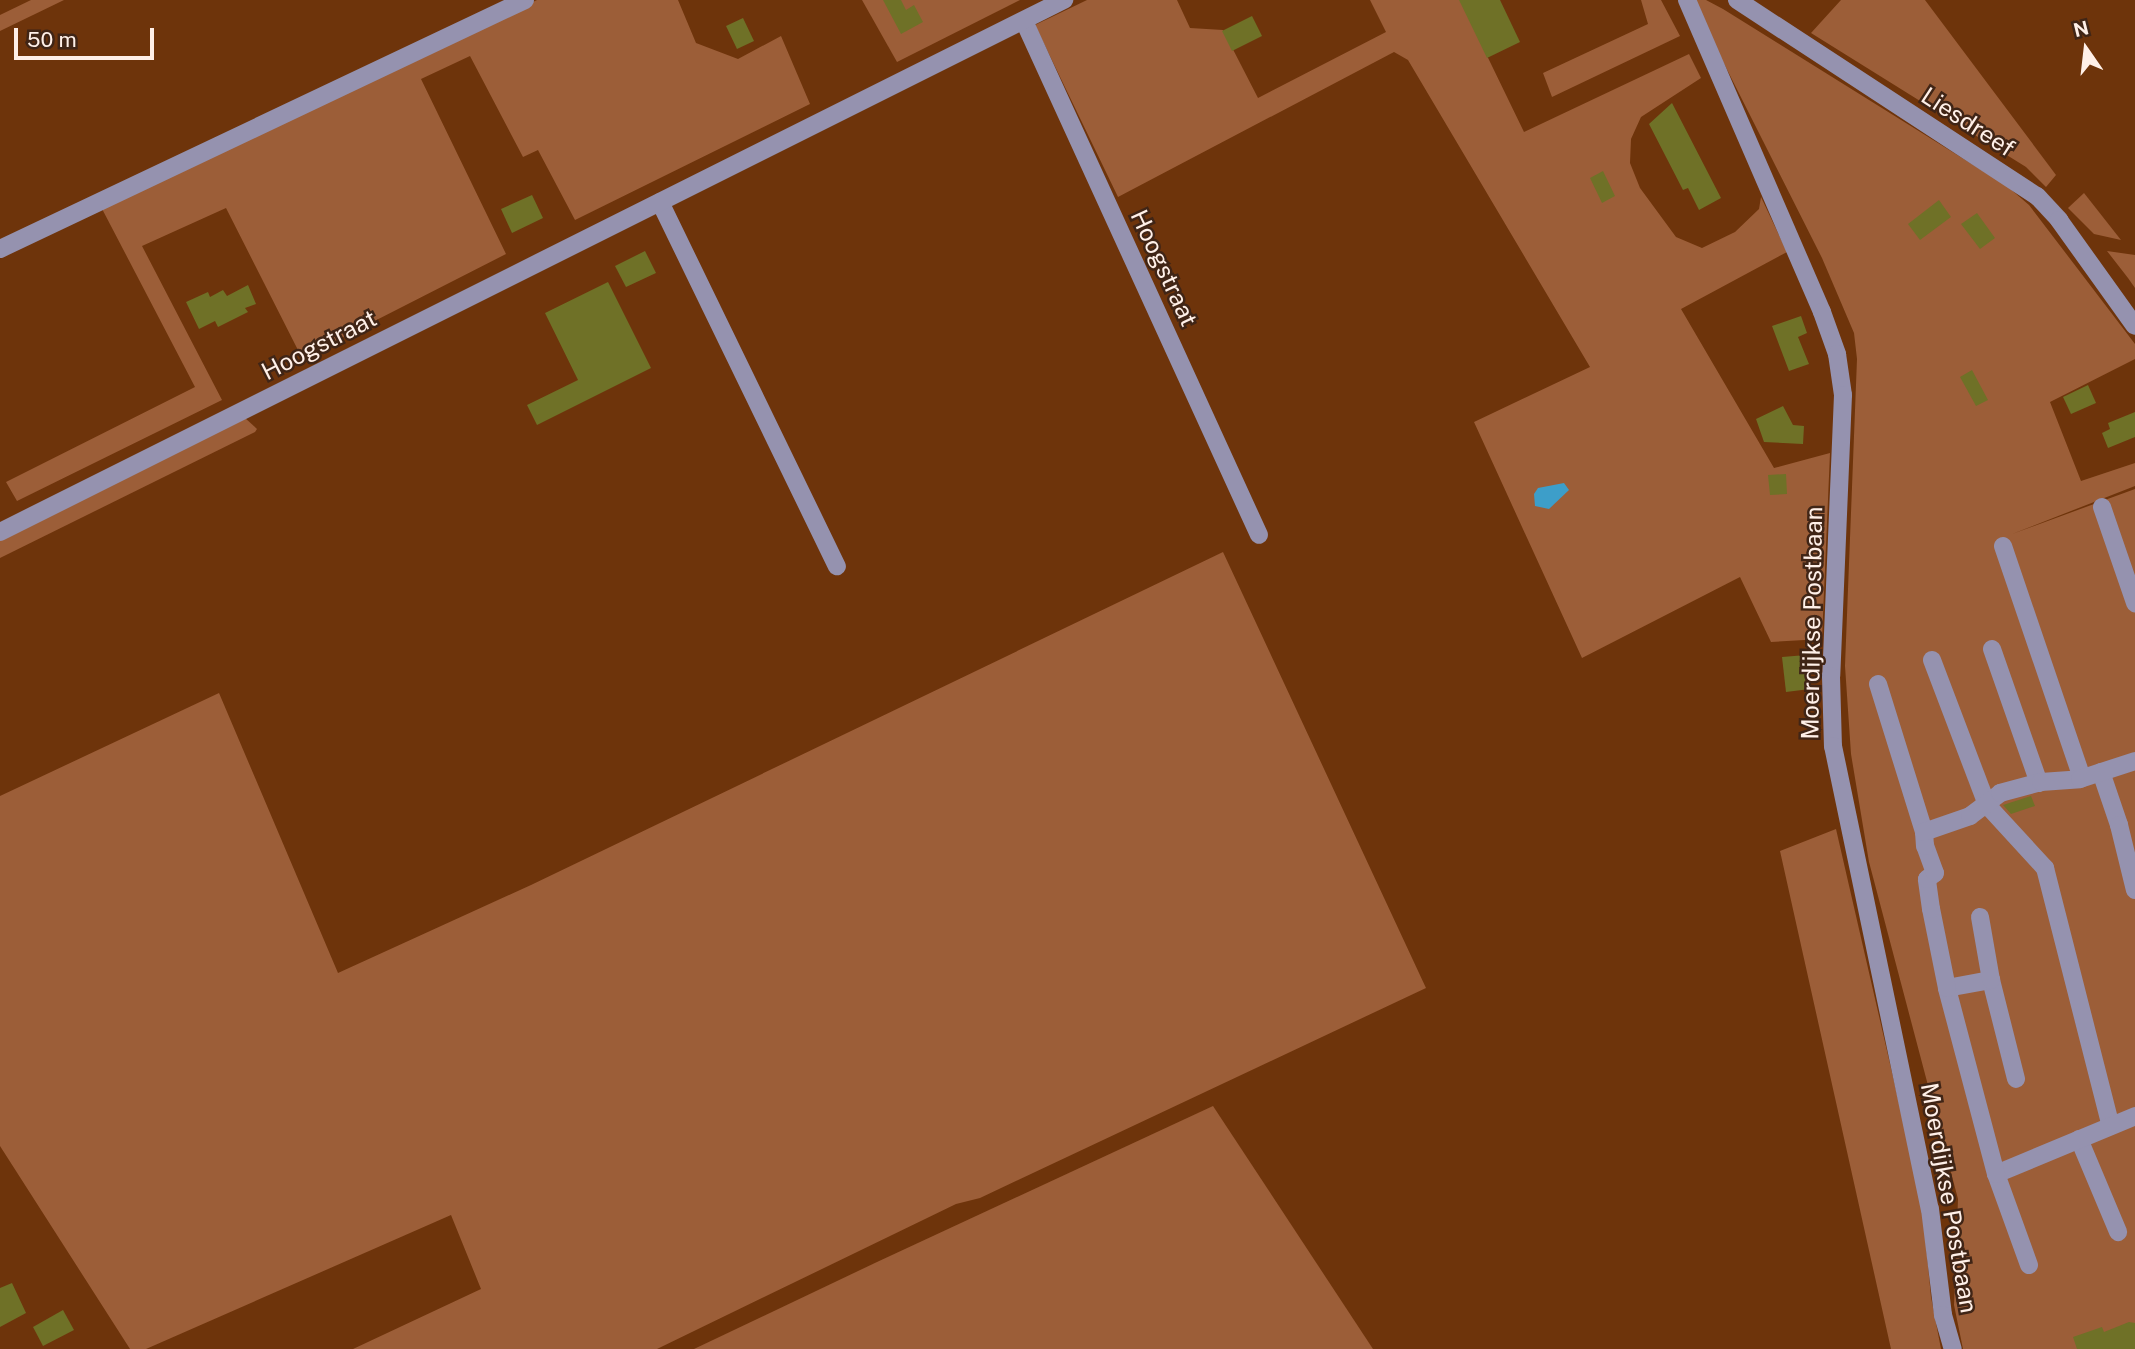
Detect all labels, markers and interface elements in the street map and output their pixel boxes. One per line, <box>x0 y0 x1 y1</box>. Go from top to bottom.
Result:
scale bar <box>18 14 158 58</box>
north arrow <box>2051 14 2121 84</box>
text: N <box>2071 16 2091 41</box>
text: 50 m <box>27 27 77 52</box>
street label: Liesdreef <box>1916 81 2020 163</box>
street label: Hoogstraat <box>1124 205 1204 331</box>
street label: Hoogstraat <box>257 304 381 386</box>
street label: Moerdijkse Postbaan <box>1796 506 1828 740</box>
street label: Moerdijkse Postbaan <box>1915 1081 1983 1315</box>

